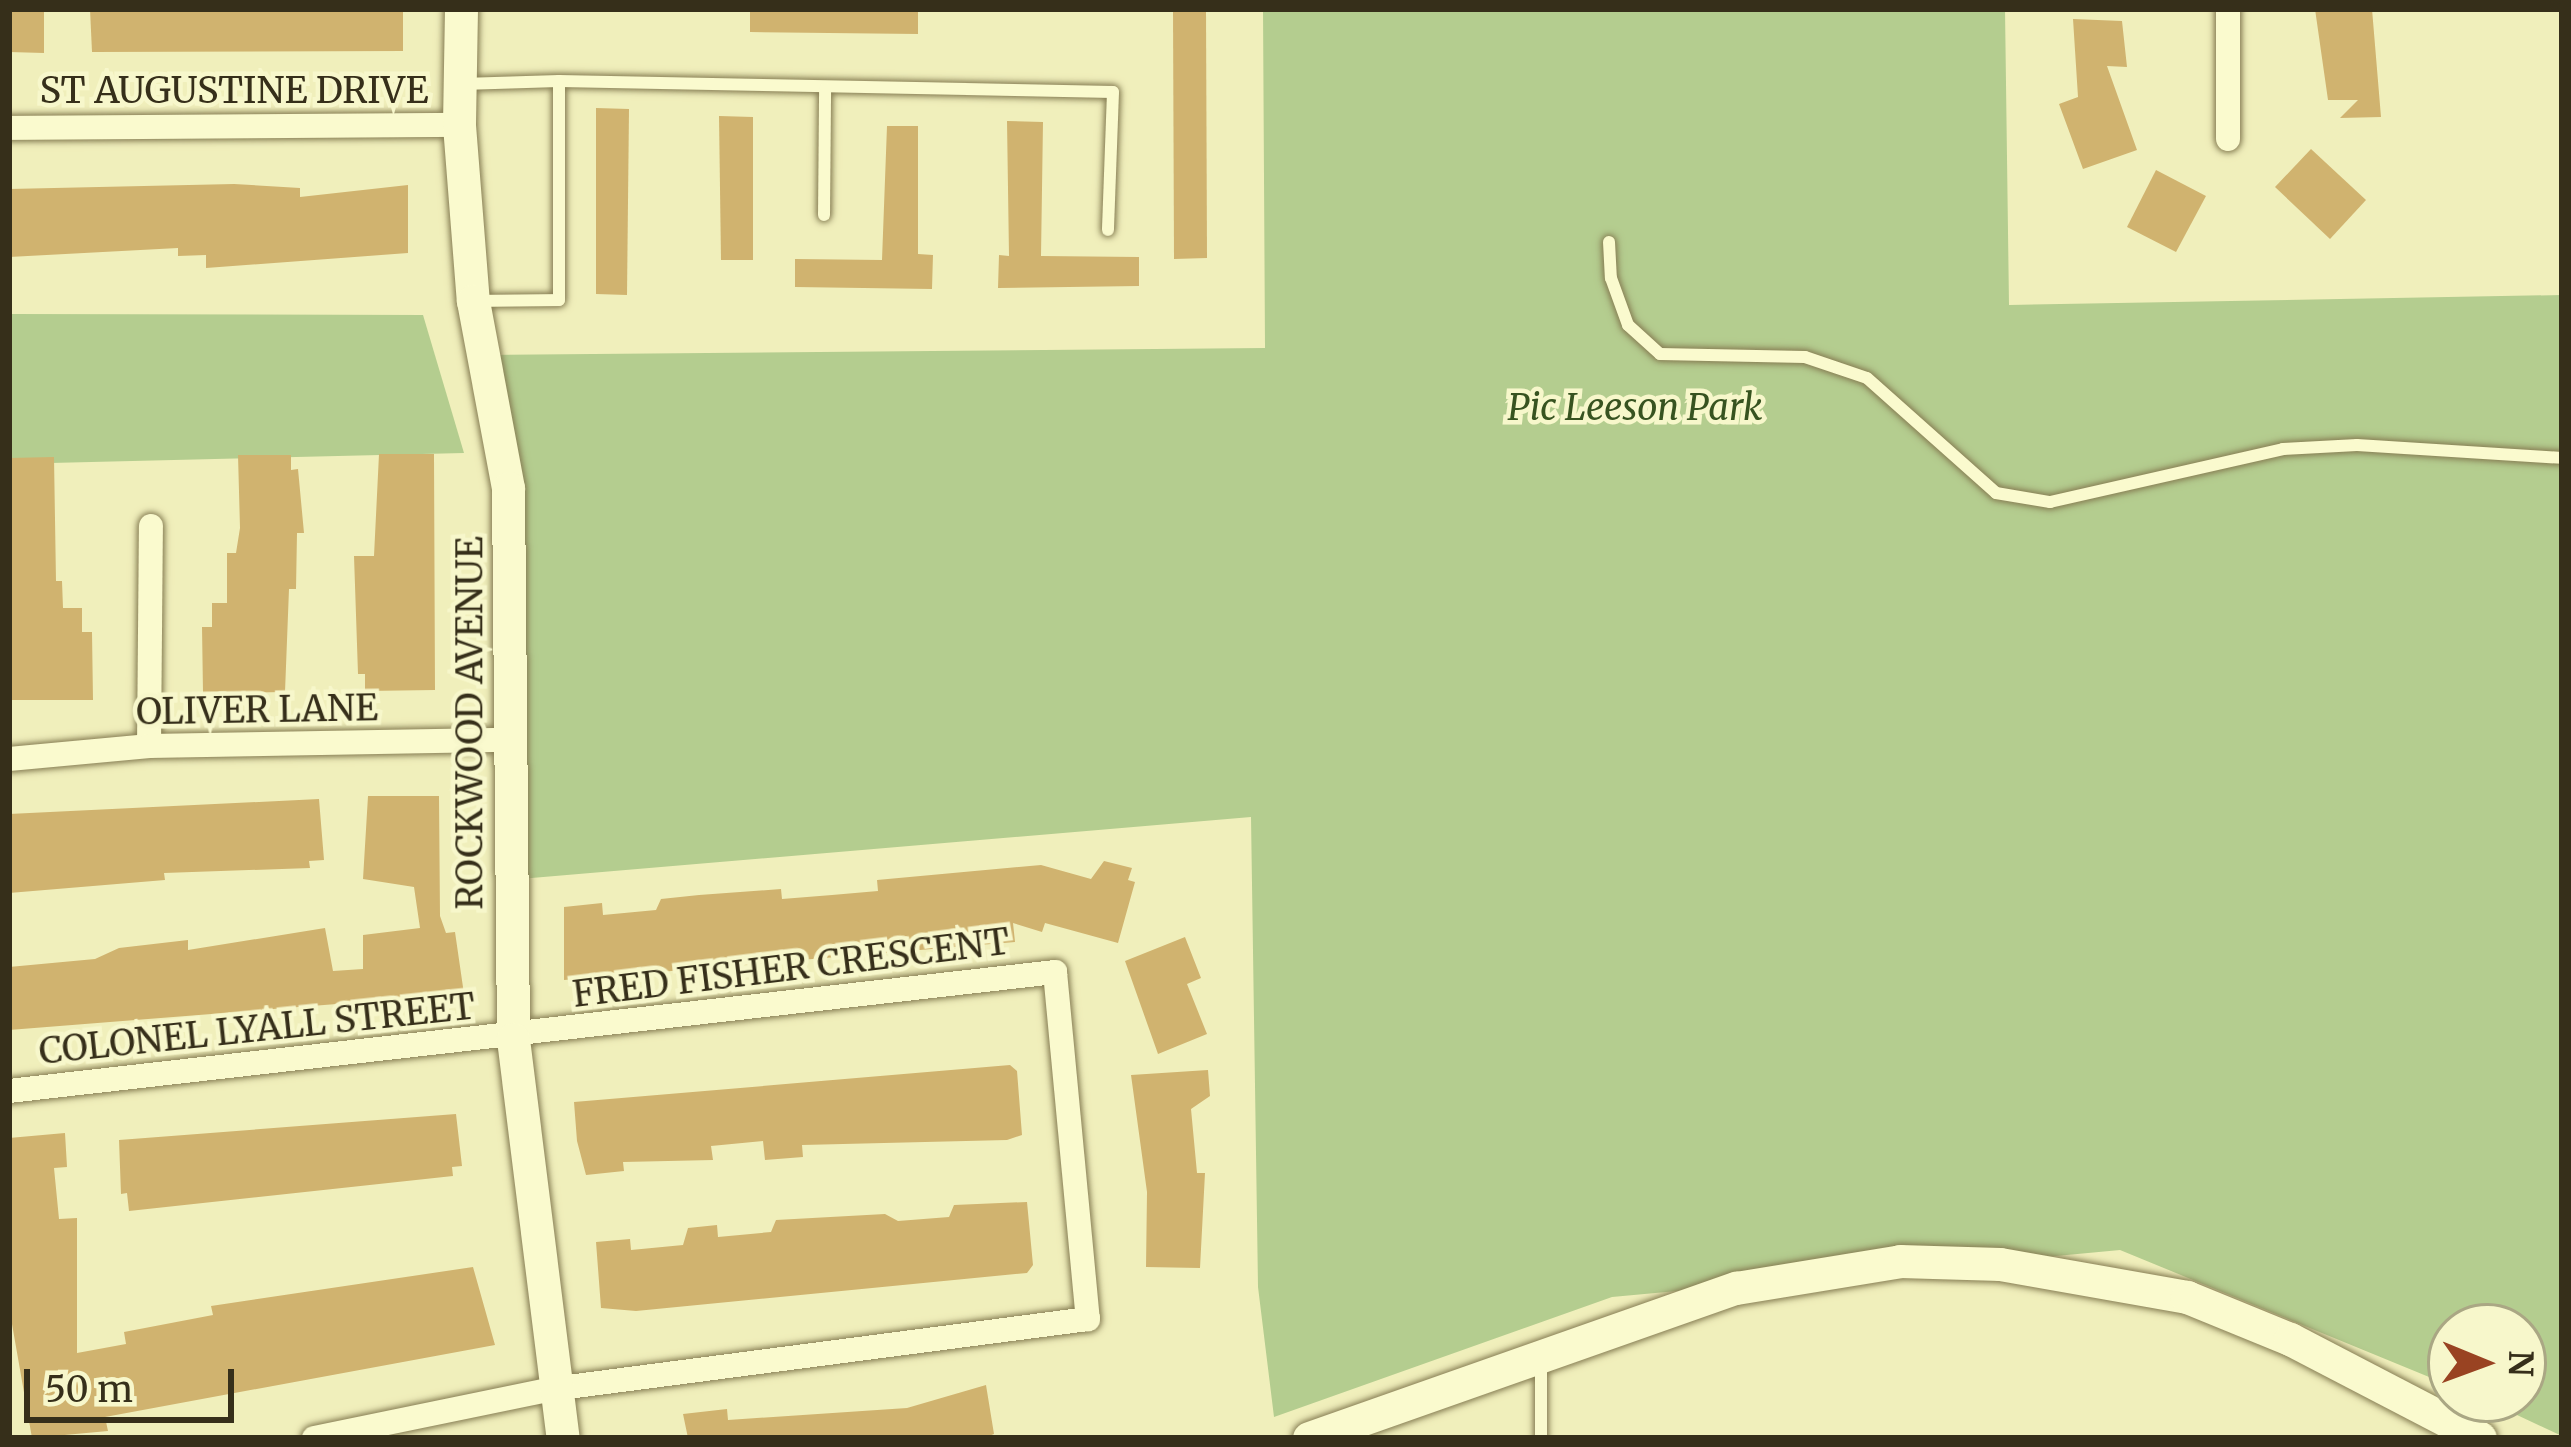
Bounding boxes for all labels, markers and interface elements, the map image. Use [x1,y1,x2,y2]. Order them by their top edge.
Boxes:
street label: ST AUGUSTINE DRIVE [40,69,428,113]
park label: Pic Leeson Park [1508,386,1762,430]
street label: ROCKWOOD AVENUE [448,536,492,910]
street label: OLIVER LANE [136,686,378,734]
street label: FRED FISHER CRESCENT [570,920,1012,1016]
street label: COLONEL LYALL STREET [37,985,477,1073]
north arrow [2427,1303,2547,1423]
scale bar [30,1345,240,1419]
text: N [2500,1350,2541,1377]
text: 50 m [45,1367,133,1412]

